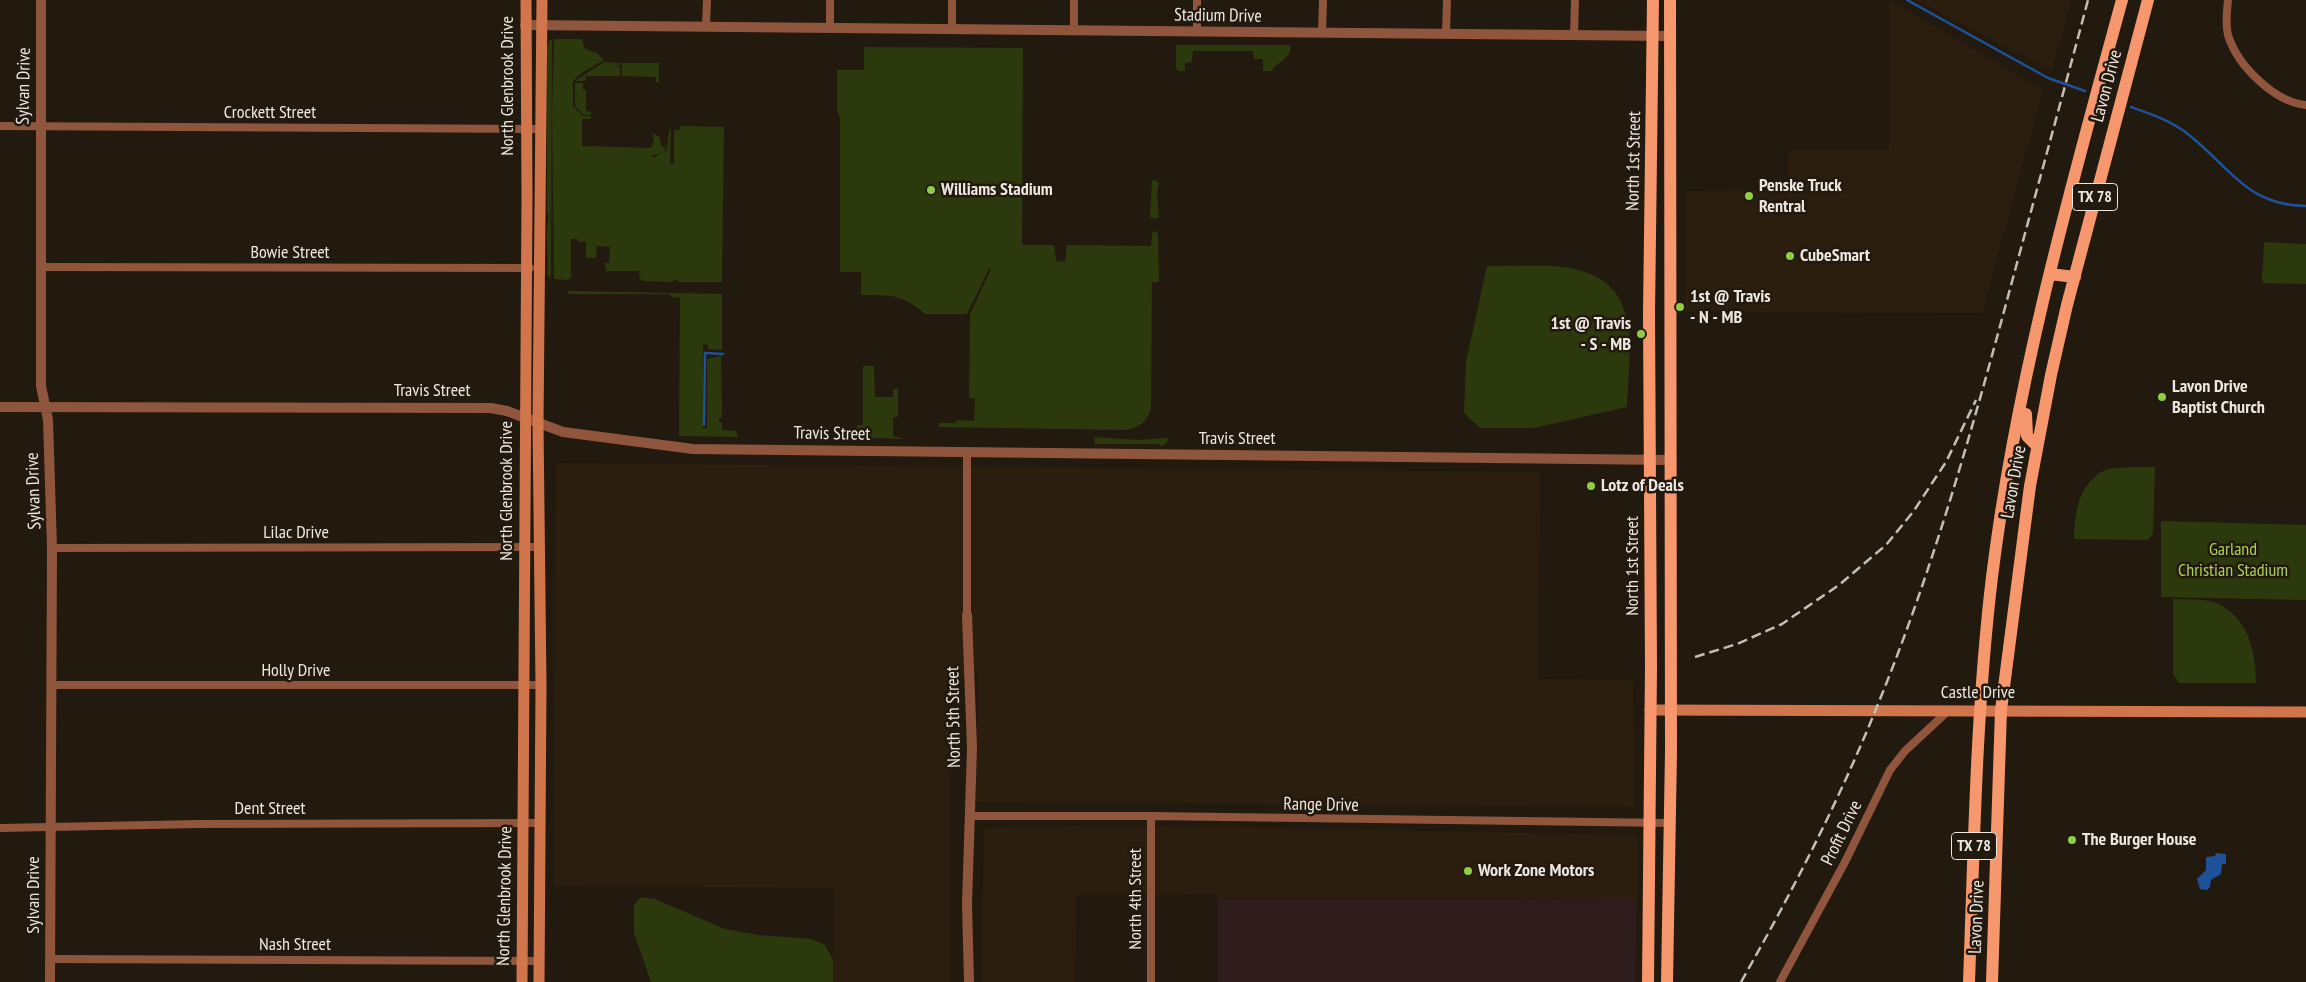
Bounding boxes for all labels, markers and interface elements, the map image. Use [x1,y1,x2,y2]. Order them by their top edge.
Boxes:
street label: Stadium Drive [1174,4,1262,28]
street label: North Glenbrook Drive [497,16,519,156]
street label: Sylvan Drive [13,47,35,125]
street label: Lavon Drive [2087,48,2127,124]
street label: Crockett Street [224,102,316,124]
street label: North 1st Street [1622,111,1646,211]
place label: Penske Truck Rentral [1759,175,1842,218]
place label: Williams Stadium [941,179,1053,201]
road number: TX 78 [2072,183,2118,210]
marker: Williams Stadium [925,184,937,196]
marker: Penske Truck Rentral [1743,190,1755,202]
street label: Bowie Street [250,242,330,264]
place label: CubeSmart [1800,245,1870,267]
marker: CubeSmart [1784,250,1796,262]
place label: 1st @ Travis - N - MB [1690,286,1771,328]
marker: 1st @ Travis - N - MB [1674,301,1686,313]
place label: 1st @ Travis - S - MB [1550,313,1631,356]
marker: 1st @ Travis - S - MB [1635,328,1647,340]
place label: Lavon Drive Baptist Church [2172,376,2265,418]
street label: Travis Street [394,380,470,402]
marker: Lavon Drive Baptist Church [2156,391,2168,403]
street label: North Glenbrook Drive [496,421,518,561]
street label: Travis Street [793,423,871,445]
street label: Travis Street [1199,428,1275,450]
street label: Lavon Drive [1997,444,2031,520]
street label: Sylvan Drive [22,452,46,530]
place label: Lotz of Deals [1601,475,1684,497]
marker: Lotz of Deals [1585,480,1597,492]
street label: North 1st Street [1622,516,1644,616]
street label: Lilac Drive [263,522,329,544]
park label: Garland Christian Stadium [2178,539,2288,582]
street label: Holly Drive [261,660,331,682]
street label: North 5th Street [942,666,966,768]
street label: Castle Drive [1941,682,2015,704]
street label: Range Drive [1283,794,1359,816]
street label: Profit Drive [1817,797,1867,869]
street label: Dent Street [235,798,305,820]
street label: North Glenbrook Drive [493,826,517,966]
place label: The Burger House [2082,829,2196,851]
road number: TX 78 [1952,832,1996,859]
marker: The Burger House [2066,834,2078,846]
street label: North 4th Street [1125,848,1147,950]
street label: Sylvan Drive [23,856,45,934]
place label: Work Zone Motors [1478,860,1594,882]
marker: Work Zone Motors [1462,865,1474,877]
street label: Lavon Drive [1965,880,1989,954]
street label: Nash Street [259,934,331,956]

